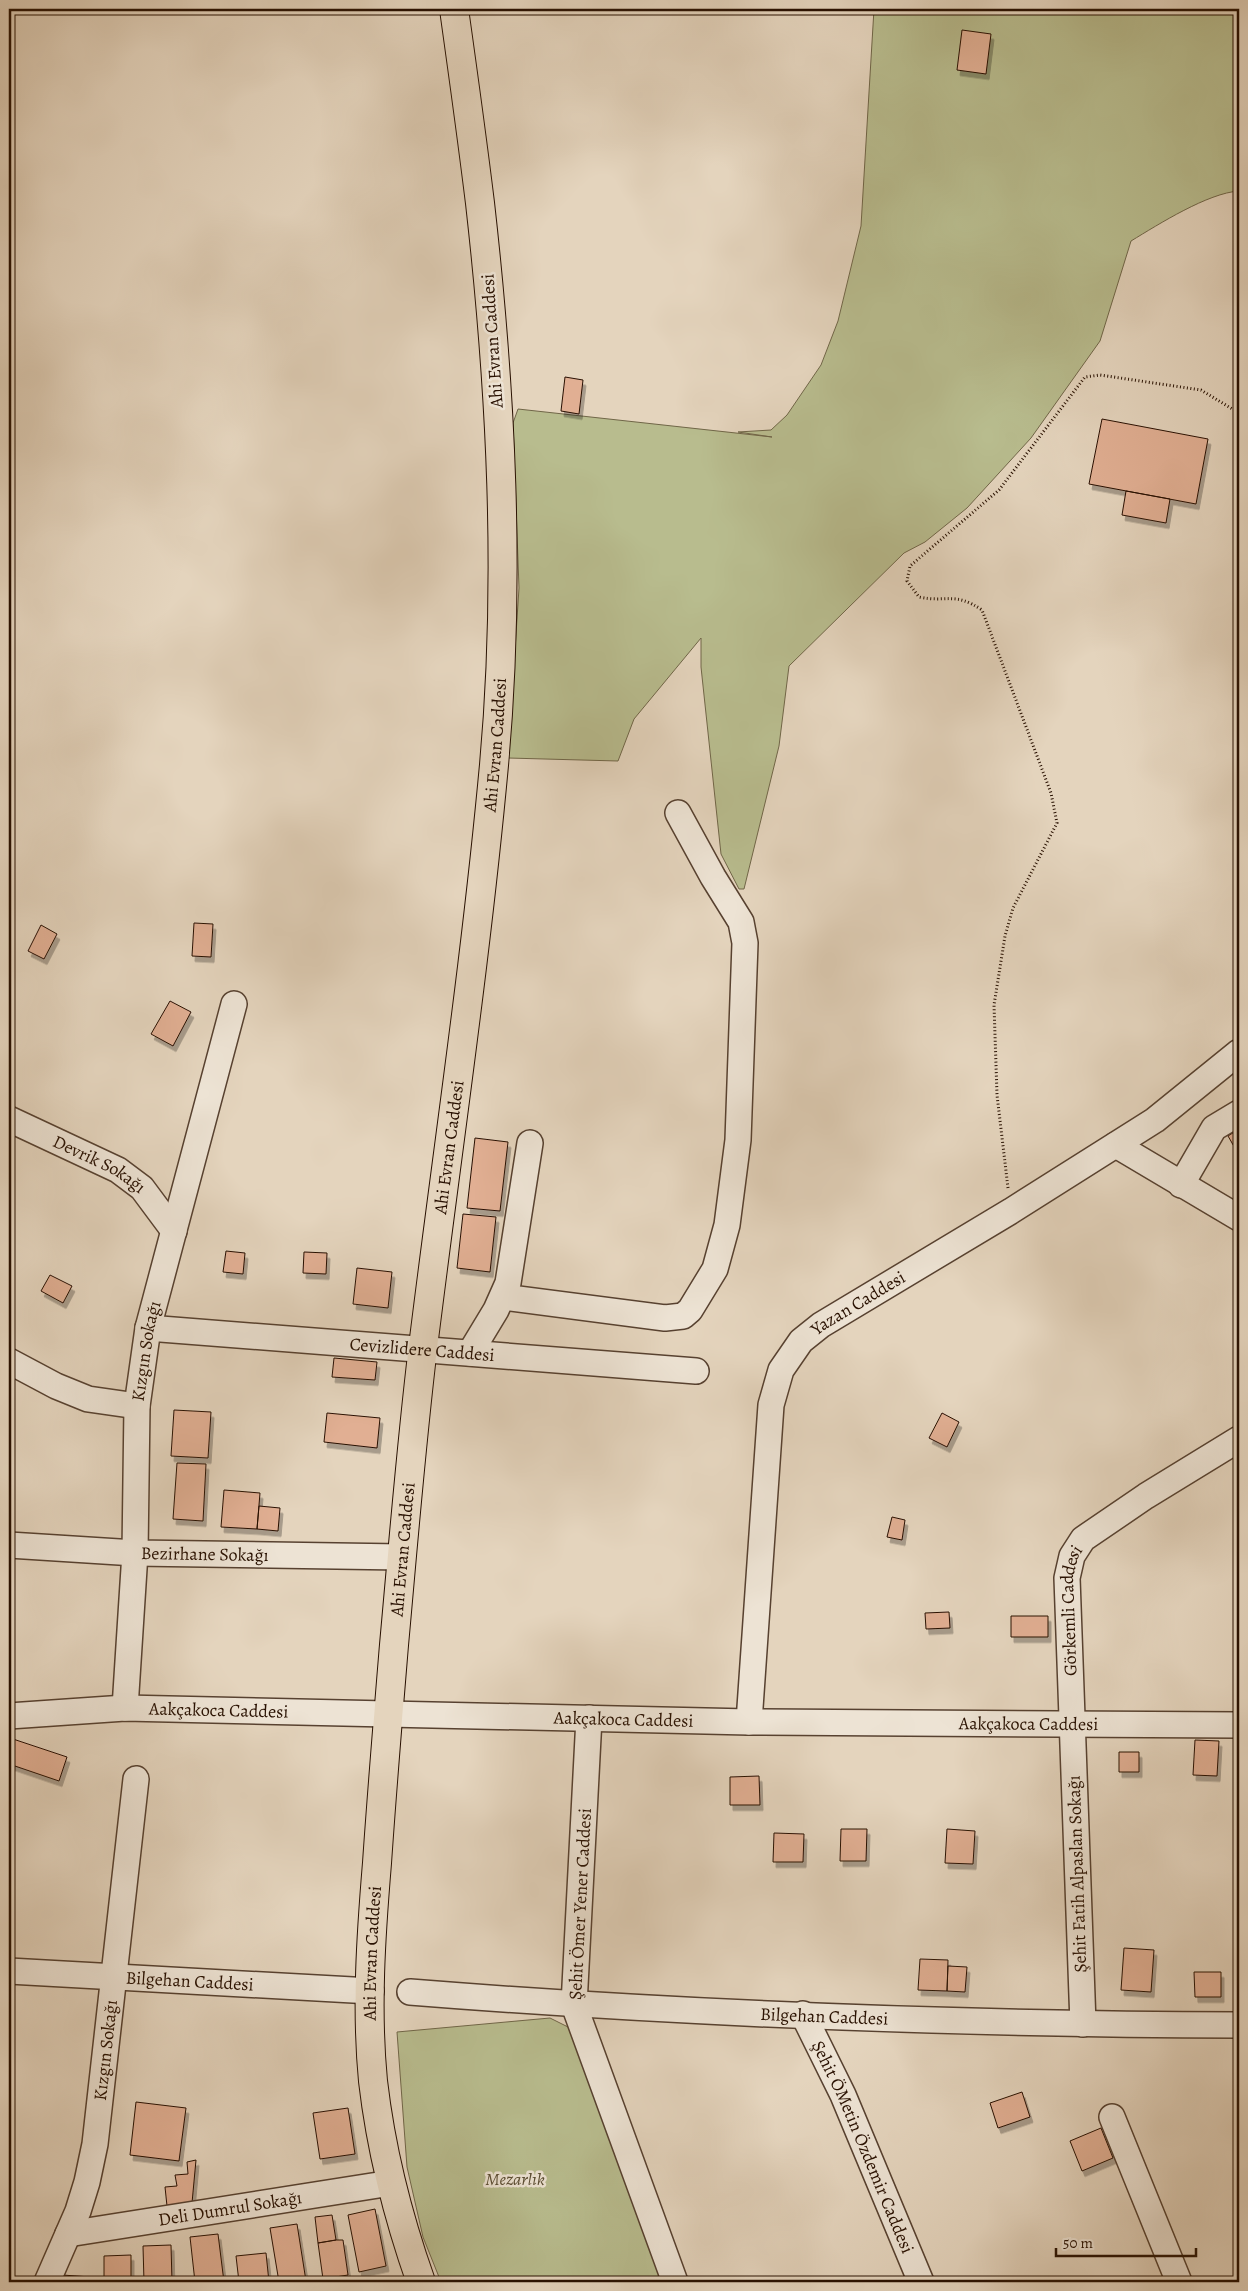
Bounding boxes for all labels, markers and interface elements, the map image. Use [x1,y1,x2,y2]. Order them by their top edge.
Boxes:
street label: Ahi Evran Caddesi [475,273,509,410]
street label: Ahi Evran Caddesi [477,677,512,814]
street label: Ahi Evran Caddesi [428,1079,470,1216]
street label: Devrik Sokağı [49,1129,151,1199]
street label: Yazan Caddesi [805,1265,910,1341]
street label: Kızgın Sokağı [126,1298,167,1403]
street label: Cevizlidere Caddesi [349,1332,496,1367]
street label: Ahi Evran Caddesi [385,1481,421,1619]
street label: Görkemli Caddesi [1055,1540,1088,1676]
street label: Bezirhane Sokağı [141,1541,269,1567]
street label: Aakçakoca Caddesi [148,1697,289,1724]
street label: Aakçakoca Caddesi [552,1706,694,1733]
street label: Aakçakoca Caddesi [958,1711,1099,1736]
street label: Şehit Fatih Alpaslan Sokağı [1062,1775,1092,1973]
street label: Şehit Ömer Yener Caddesi [563,1807,597,2001]
street label: Ahi Evran Caddesi [358,1885,387,2022]
street label: Bilgehan Caddesi [125,1965,254,1996]
street label: Kızgın Sokağı [88,1998,123,2102]
street label: Bilgehan Caddesi [760,2002,889,2031]
street label: Şehit ÖMetin Özdemir Caddesi [806,2037,920,2257]
park label: Mezarlık [485,2167,545,2191]
street label: Deli Dumrul Sokağı [156,2185,304,2232]
scale bar [1056,2226,1196,2258]
text: 50 m [1063,2233,1093,2253]

